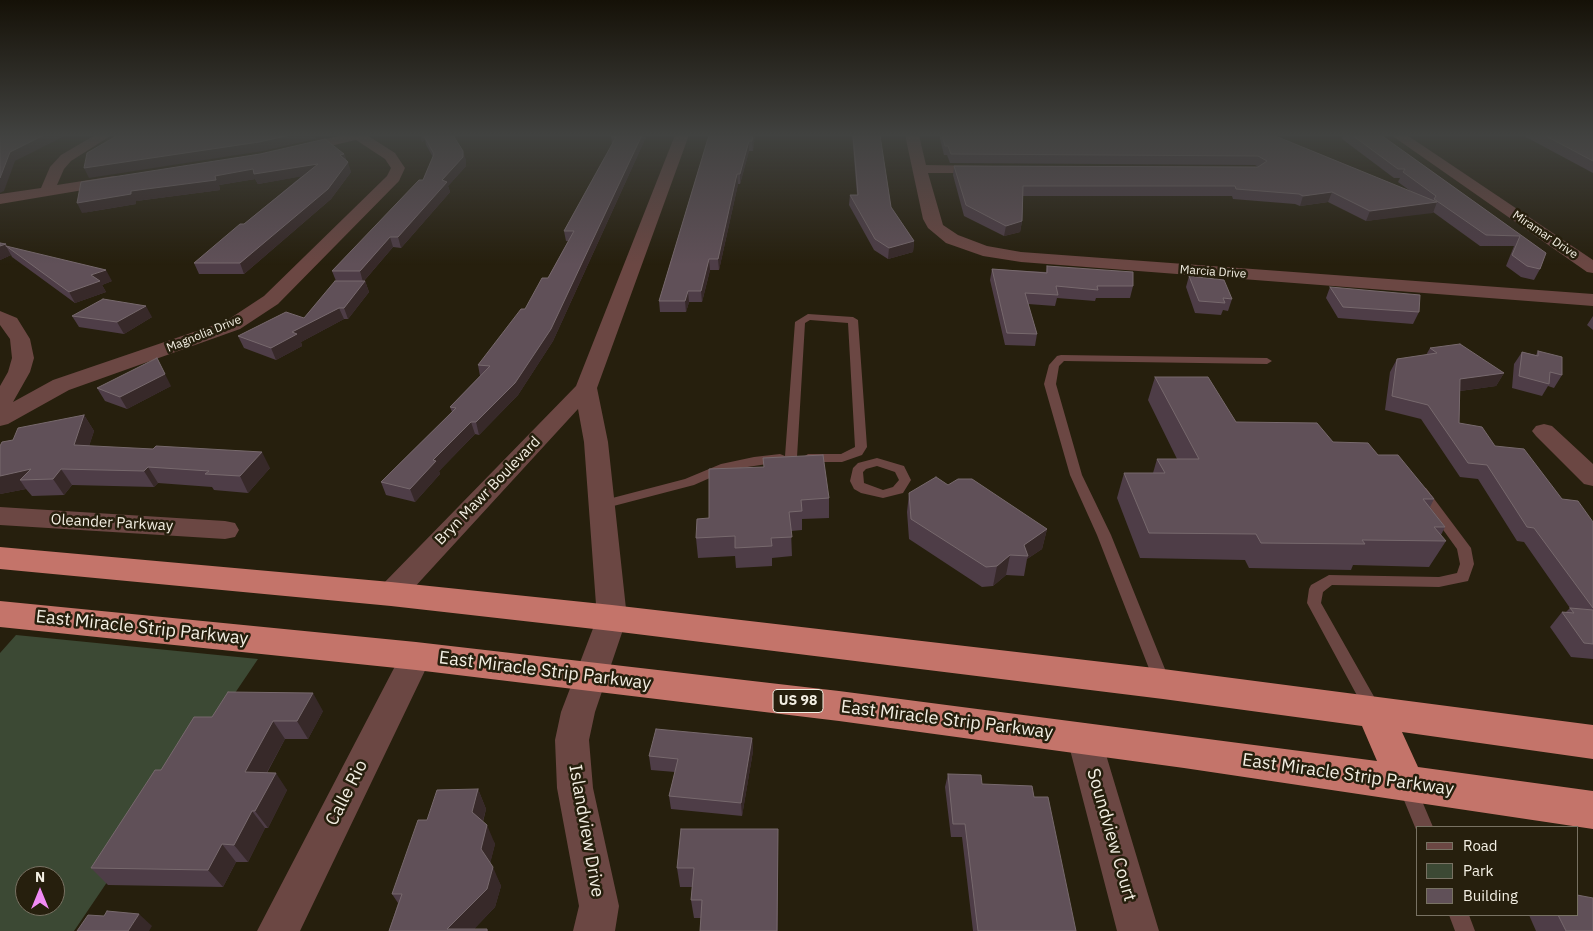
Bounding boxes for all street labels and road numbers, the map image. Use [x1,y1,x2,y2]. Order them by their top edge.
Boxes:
street label: Miramar Drive [1510,208,1580,262]
street label: Marcia Drive [1179,262,1247,282]
street label: Magnolia Drive [165,312,243,356]
street label: Bryn Mawr Boulevard [432,433,544,549]
street label: Oleander Parkway [50,511,174,535]
street label: East Miracle Strip Parkway [35,606,249,650]
street label: East Miracle Strip Parkway [438,647,652,695]
road number: US 98 [773,689,823,712]
street label: East Miracle Strip Parkway [840,696,1054,744]
street label: East Miracle Strip Parkway [1241,749,1455,801]
street label: Calle Rio [321,757,373,829]
street label: Islandview Drive [564,763,608,899]
street label: Soundview Court [1082,766,1140,904]

